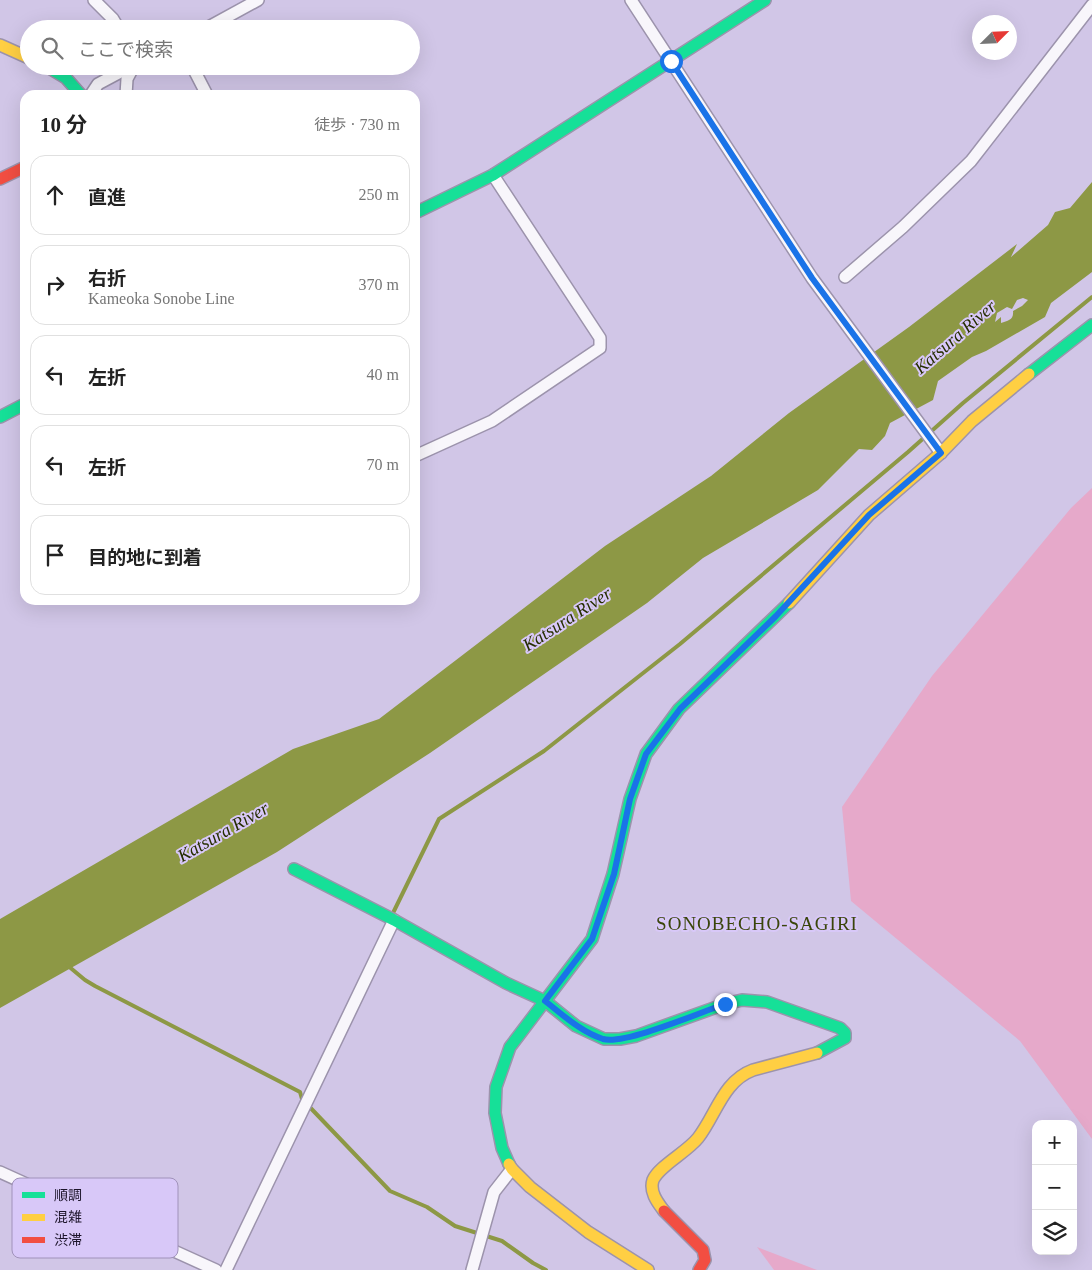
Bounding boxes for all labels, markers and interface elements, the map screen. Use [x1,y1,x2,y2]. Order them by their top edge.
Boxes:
north arrow [972,15,1017,60]
search box [20,20,420,75]
icon: search [38,34,66,62]
text: ここで検索 [78,39,173,60]
route start [660,50,683,73]
text: 10 分 [40,113,87,137]
text: 徒歩 · 730 m [314,116,400,133]
icon: ahead [41,181,69,209]
text: 250 m [359,186,399,203]
text: 直進 [88,187,126,208]
text: 右折 [88,268,126,289]
icon: right [41,271,69,299]
text: 370 m [359,276,399,293]
text: Kameoka Sonobe Line [88,290,235,307]
water label: Katsura River [909,296,1001,378]
icon: left [41,361,69,389]
text: 40 m [367,366,399,383]
text: 左折 [88,367,126,388]
icon: left [41,451,69,479]
text: 70 m [367,456,399,473]
text: 左折 [88,457,126,478]
icon: arrive [41,541,69,569]
text: 目的地に到着 [88,547,202,568]
water label: Katsura River [518,582,616,656]
water label: Katsura River [173,797,273,867]
district label: SONOBECHO-SAGIRI [656,913,858,934]
route end [714,993,737,1016]
map controls [1032,1120,1077,1255]
button: + [1032,1120,1077,1165]
button: − [1032,1165,1077,1210]
legend [12,1178,178,1258]
text: 順調 [54,1188,82,1203]
text: 混雑 [54,1209,82,1225]
button: layers [1032,1210,1077,1255]
text: 渋滞 [54,1233,82,1248]

